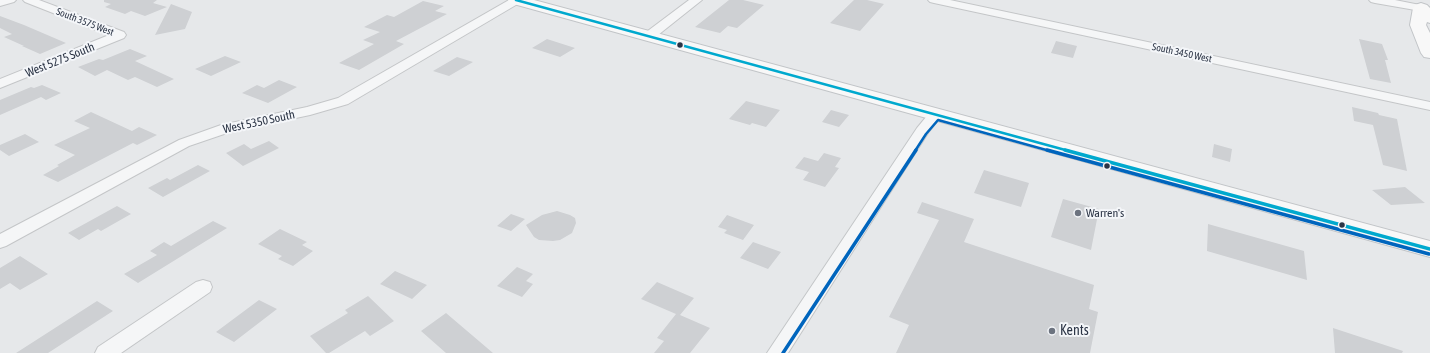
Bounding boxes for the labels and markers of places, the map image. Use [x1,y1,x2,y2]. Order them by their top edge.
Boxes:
unlabelled marker [675,40,685,50]
unlabelled marker [1102,161,1112,171]
place label: Warren's [1086,206,1124,220]
marker: Warren's [1073,208,1083,218]
unlabelled marker [1337,220,1347,230]
place label: Kents [1060,323,1089,339]
marker: Kents [1047,326,1057,336]

